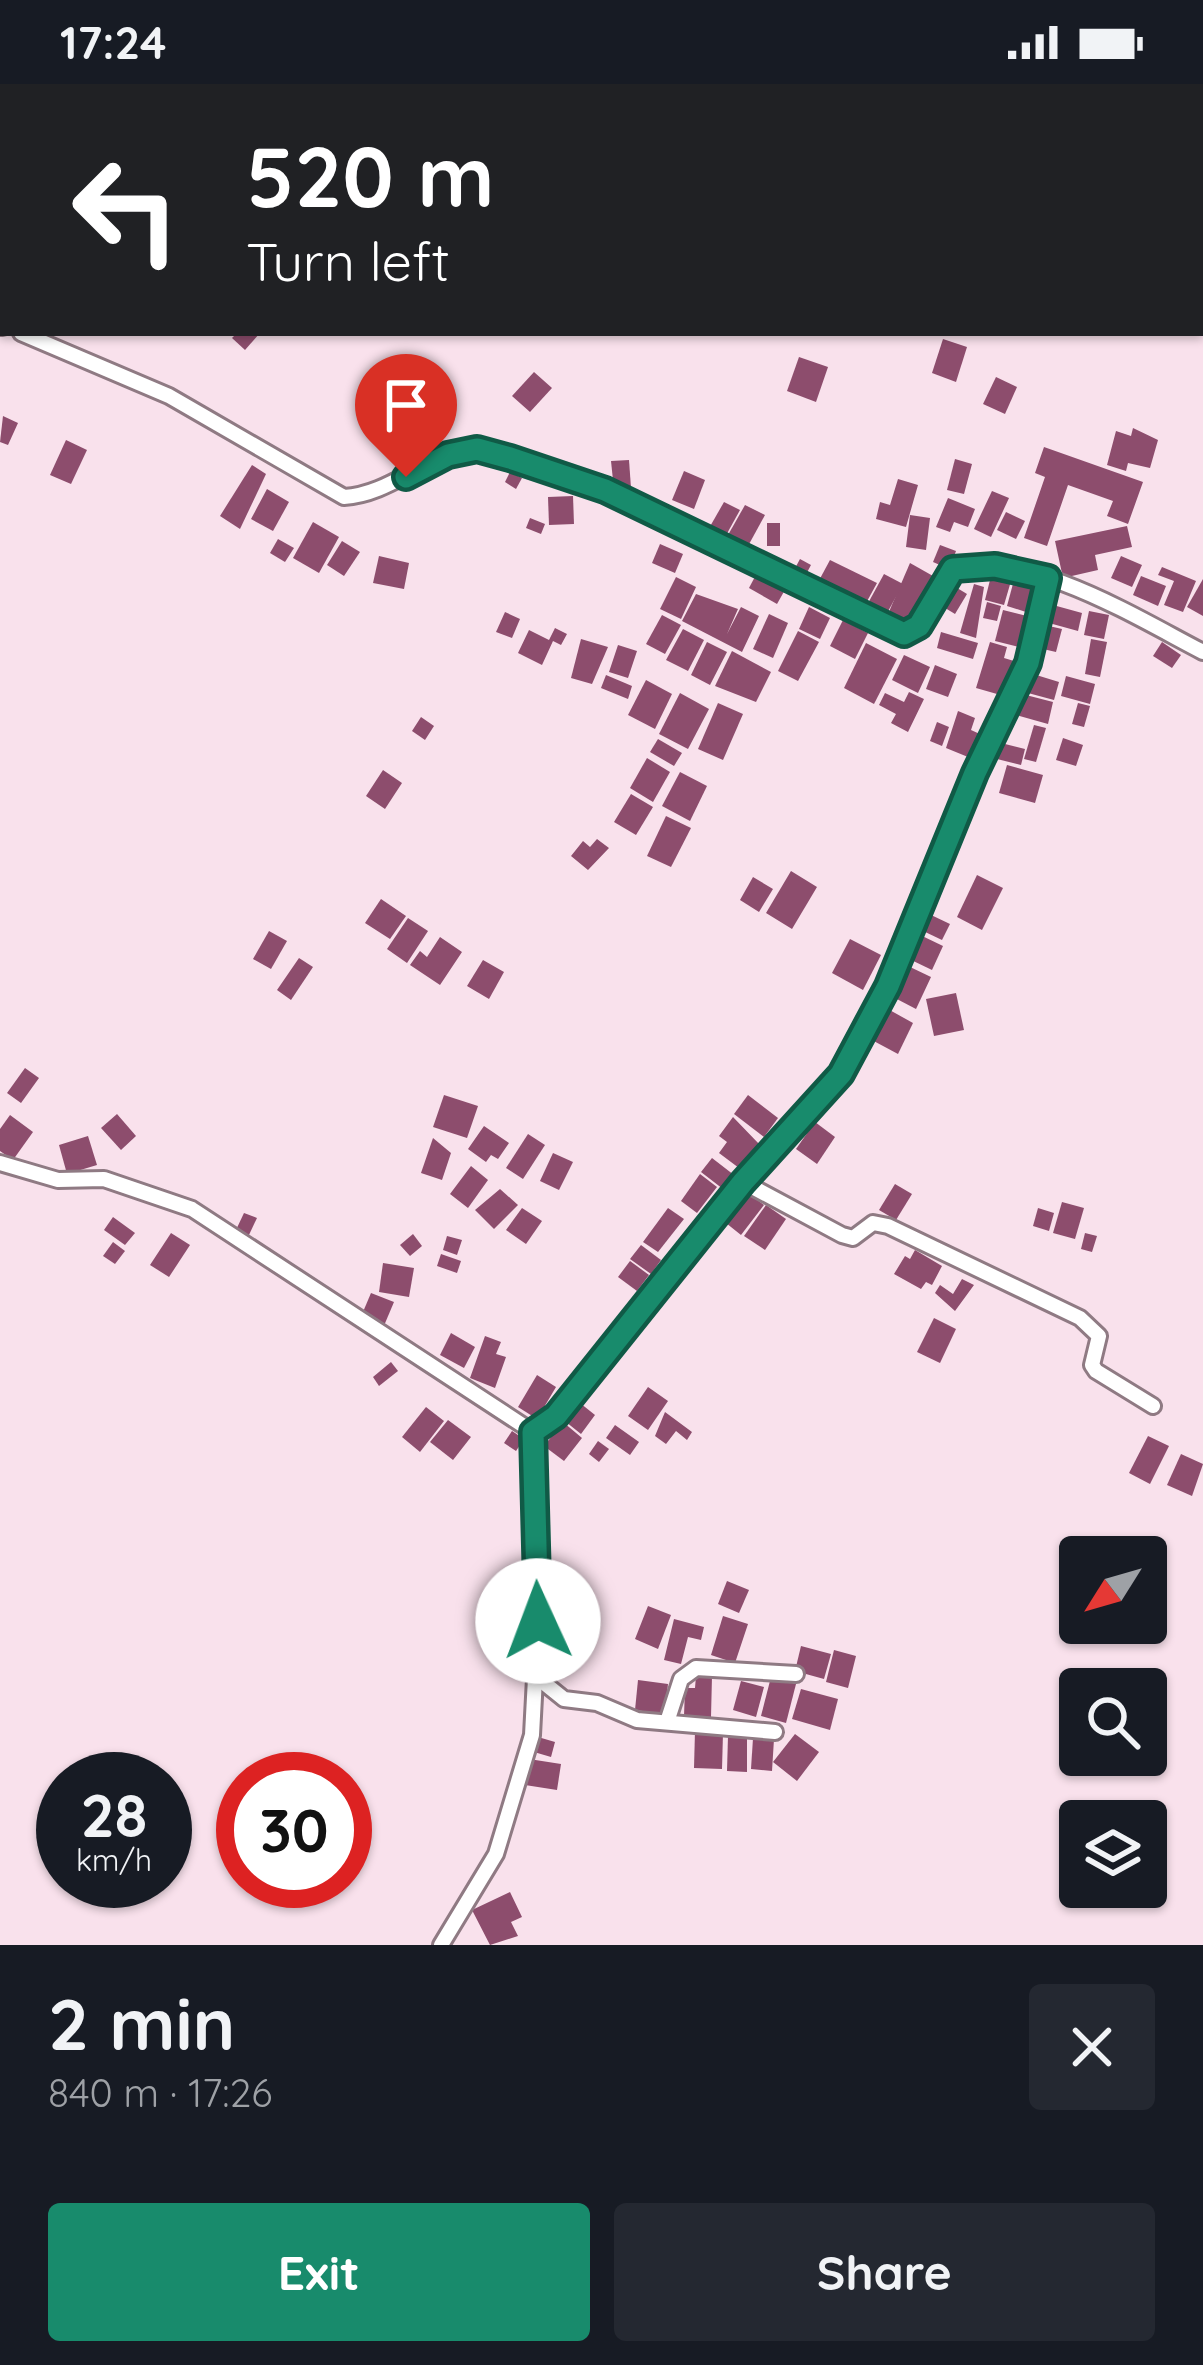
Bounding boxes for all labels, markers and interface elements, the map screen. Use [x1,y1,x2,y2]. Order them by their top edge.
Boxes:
text: 17:24 [60,14,167,70]
text: 520 m [246,123,495,228]
icon: left [48,132,204,288]
text: Turn left [246,227,450,295]
pin [355,354,457,477]
icon: arrive [373,372,439,438]
north arrow [1059,1536,1167,1644]
map controls [1059,1536,1167,1908]
position arrow [475,1558,601,1684]
button: search [1059,1668,1167,1776]
speed limit sign: 30 [216,1752,372,1908]
text: 28 [80,1777,148,1852]
button: layers [1059,1800,1167,1908]
text: km/h [76,1841,152,1879]
text: 2 min [48,1978,235,2068]
button: close [1029,1984,1155,2110]
text: 840 m · 17:26 [48,2068,272,2117]
button: Exit [48,2203,590,2341]
button: Share [614,2203,1155,2341]

